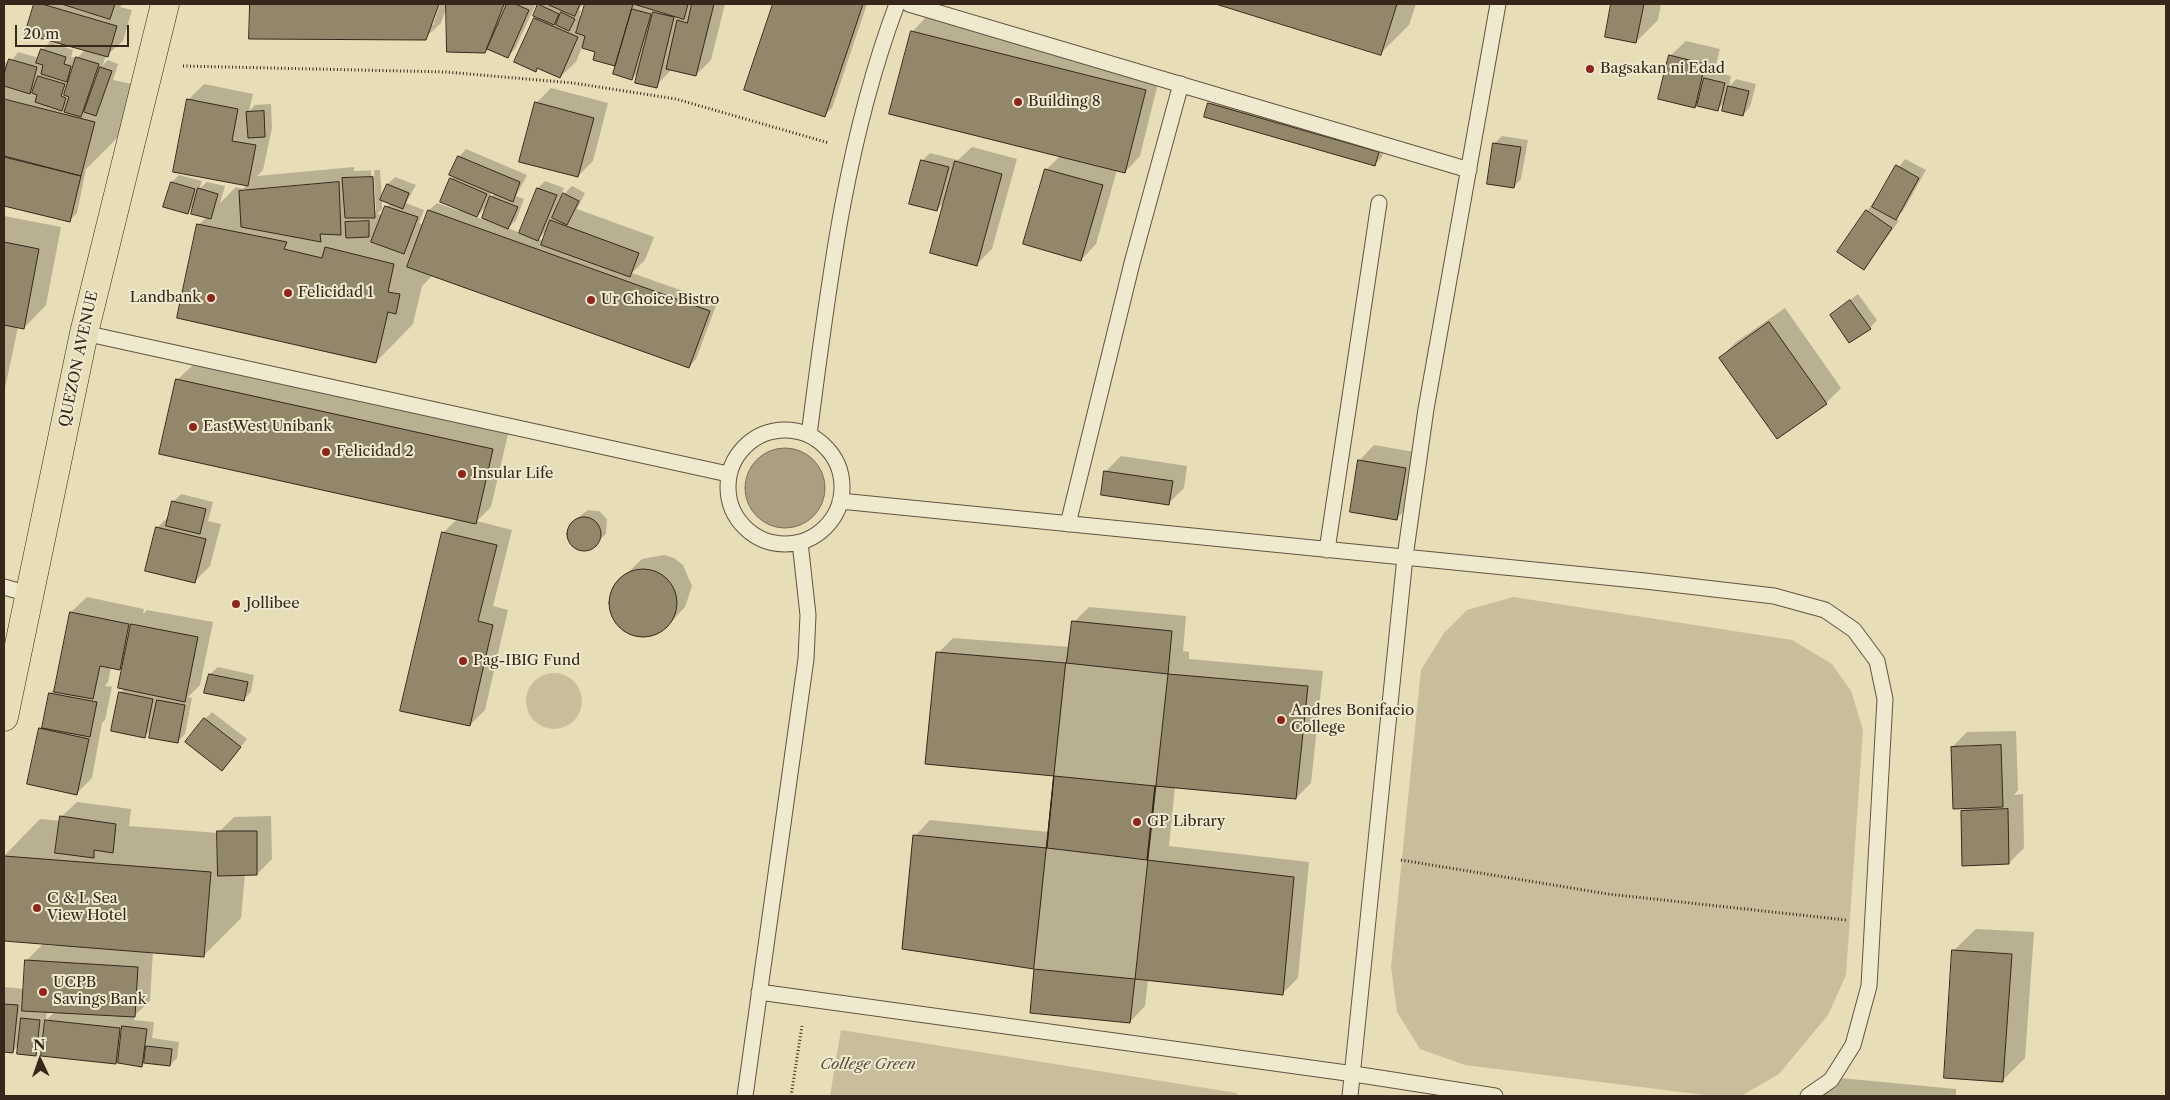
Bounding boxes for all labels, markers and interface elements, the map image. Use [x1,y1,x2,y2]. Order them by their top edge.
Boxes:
scale bar [18,15,131,47]
text: 20 m [23,24,59,43]
place label: Bagsakan ni Edad [1600,60,1725,78]
marker: Bagsakan ni Edad [1584,63,1596,75]
place label: Building 8 [1028,93,1101,111]
marker: Building 8 [1012,96,1024,108]
place label: Felicidad 1 [298,284,373,302]
marker: Felicidad 1 [282,287,294,299]
street label: QUEZON AVENUE [56,289,102,429]
place label: Landbank [130,289,201,307]
place label: Ur Choice Bistro [601,291,720,309]
marker: Landbank [205,292,217,304]
marker: Ur Choice Bistro [585,294,597,306]
place label: EastWest Unibank [203,418,332,436]
marker: EastWest Unibank [187,421,199,433]
place label: Felicidad 2 [336,443,414,461]
marker: Felicidad 2 [320,446,332,458]
place label: Insular Life [472,465,553,483]
marker: Insular Life [456,468,468,480]
place label: Jollibee [246,595,300,613]
marker: Jollibee [230,598,242,610]
place label: Pag-IBIG Fund [473,652,580,670]
marker: Pag-IBIG Fund [457,655,469,667]
place label: Andres Bonifacio College [1291,702,1414,737]
marker: Andres Bonifacio College [1275,714,1287,726]
place label: GP Library [1147,813,1225,831]
marker: GP Library [1131,816,1143,828]
place label: C & L Sea View Hotel [47,890,127,925]
marker: C & L Sea View Hotel [31,902,43,914]
place label: UCPB Savings Bank [53,974,146,1009]
marker: UCPB Savings Bank [37,986,49,998]
north arrow [15,1035,65,1085]
text: N [33,1036,46,1054]
park label: College Green [820,1056,916,1074]

